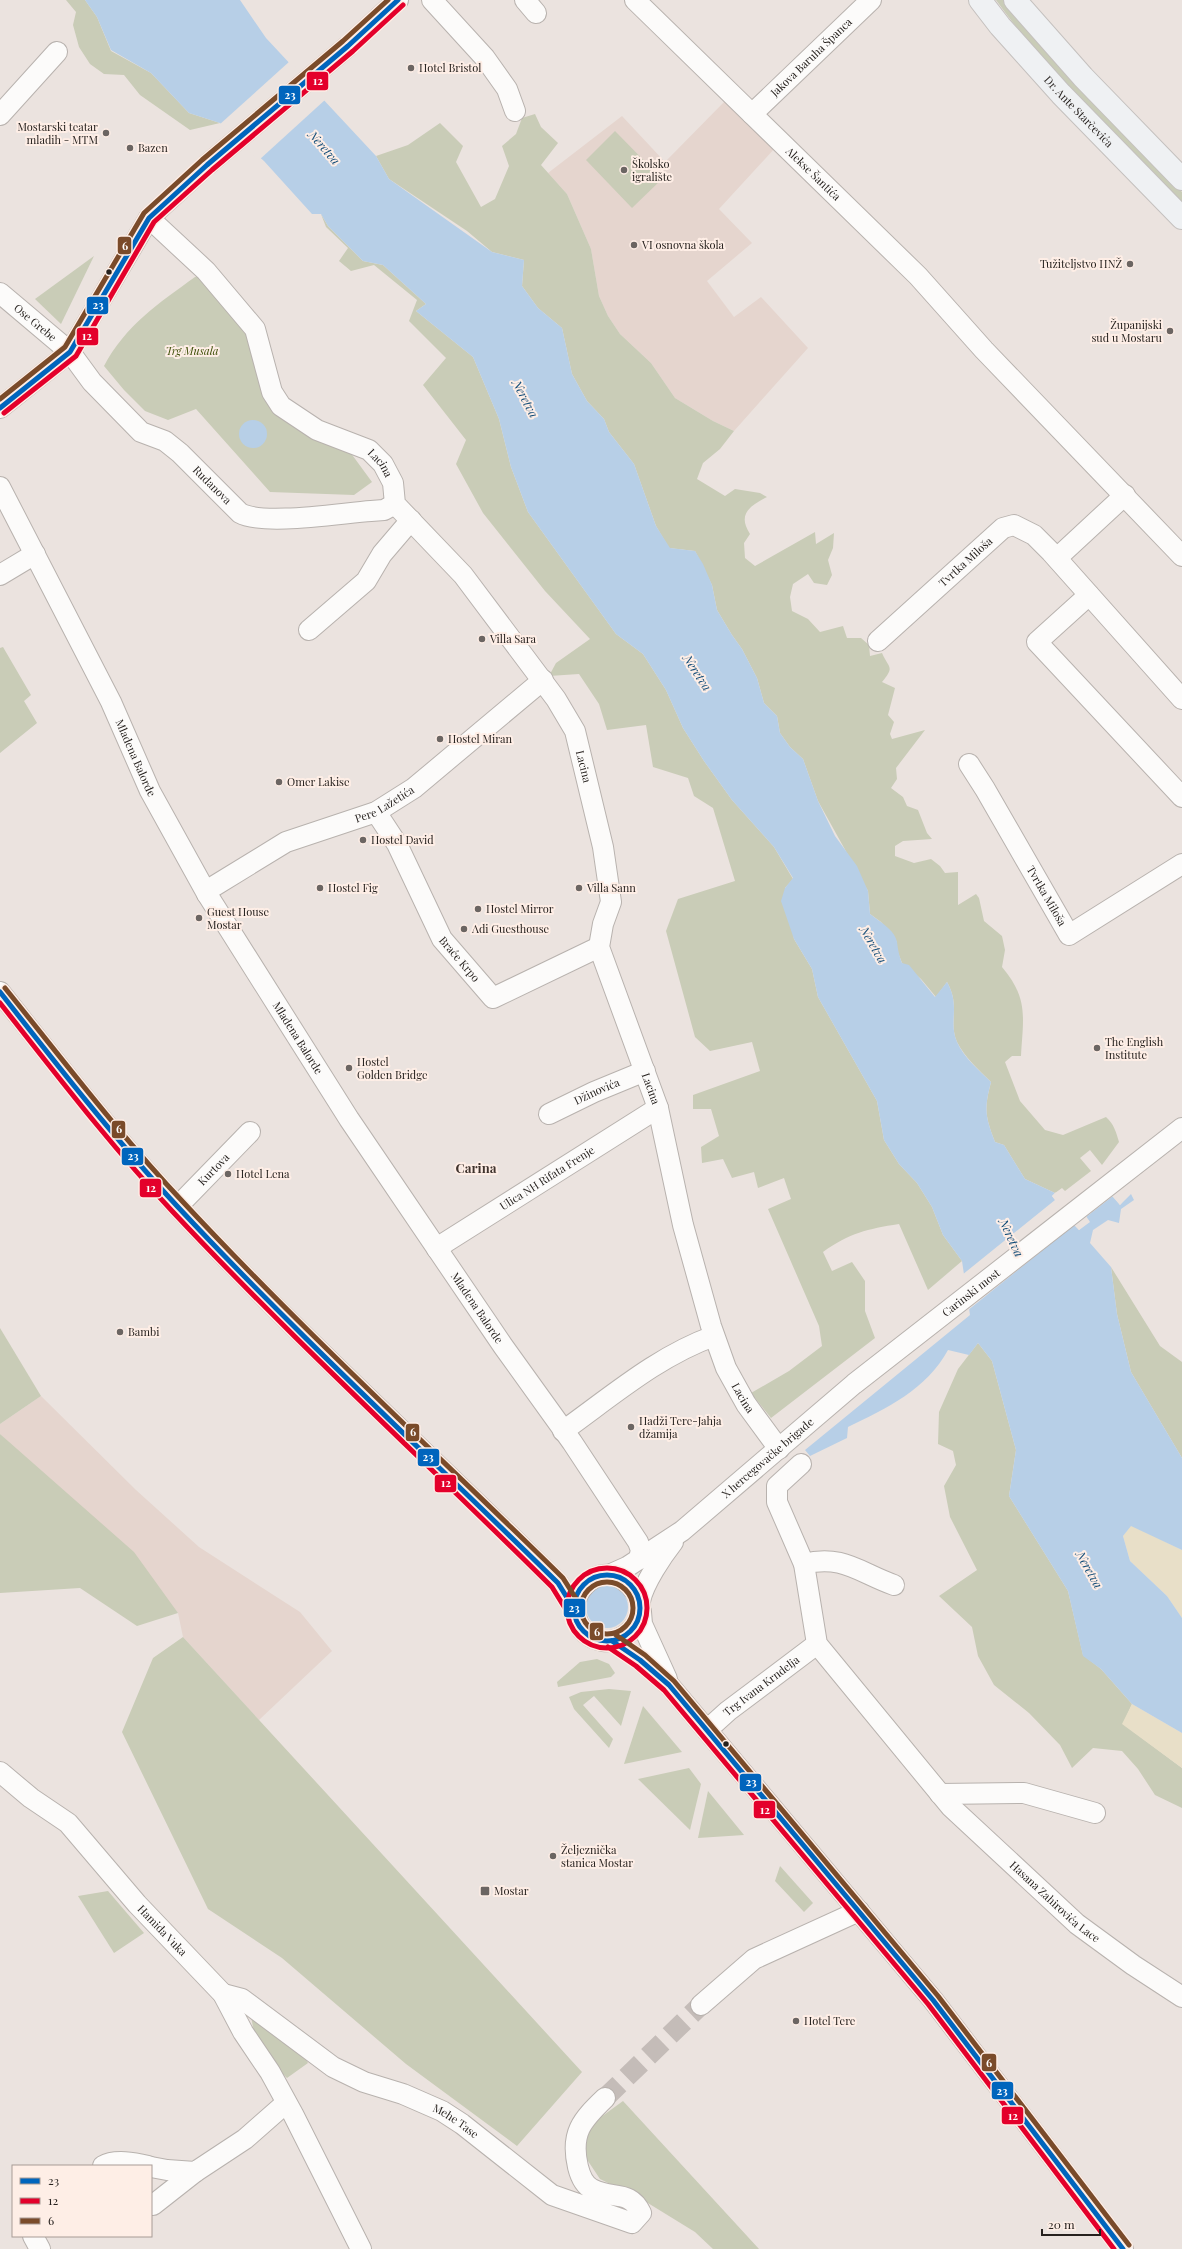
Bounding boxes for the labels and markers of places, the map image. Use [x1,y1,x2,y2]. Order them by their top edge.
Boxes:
place label: Hotel Bristol [419,60,481,75]
marker: Hotel Bristol [406,63,416,73]
place label: Mostarski teatar mladih - MTM [17,119,98,147]
marker: Mostarski teatar mladih - MTM [101,128,111,138]
place label: Bazen [138,140,168,155]
marker: Bazen [125,143,135,153]
place label: Školsko igralište [632,156,673,184]
marker: Školsko igralište [619,165,629,175]
place label: VI osnovna škola [641,237,725,252]
marker: VI osnovna škola [629,240,639,250]
place label: Tužiteljstvo HNŽ [1040,256,1122,271]
marker: Tužiteljstvo HNŽ [1125,259,1135,269]
unlabelled marker [104,267,114,277]
place label: Županijski sud u Mostaru [1091,317,1163,345]
marker: Županijski sud u Mostaru [1165,326,1175,336]
place label: Villa Sara [489,631,537,646]
marker: Villa Sara [477,634,487,644]
place label: Hostel Miran [448,731,513,746]
marker: Hostel Miran [435,734,445,744]
place label: Omer Lakise [287,774,350,789]
marker: Omer Lakise [274,777,284,787]
place label: Hostel David [371,832,434,847]
marker: Hostel David [358,835,368,845]
place label: Hostel Fig [328,880,378,895]
place label: Villa Sann [586,880,636,895]
marker: Hostel Fig [315,883,325,893]
marker: Villa Sann [574,883,584,893]
place label: Hostel Mirror [486,901,554,916]
place label: Guest House Mostar [207,904,270,932]
marker: Hostel Mirror [473,904,483,914]
marker: Guest House Mostar [194,913,204,923]
place label: Adi Guesthouse [471,921,550,936]
marker: Adi Guesthouse [459,924,469,934]
place label: The English Institute [1105,1034,1164,1062]
marker: The English Institute [1092,1043,1102,1053]
place label: Hostel Golden Bridge [357,1054,428,1082]
marker: Hostel Golden Bridge [344,1063,354,1073]
place label: Hotel Lena [236,1166,290,1181]
marker: Hotel Lena [223,1169,233,1179]
place label: Bambi [128,1324,160,1339]
marker: Bambi [115,1327,125,1337]
place label: Hadži Tere-Jahja džamija [639,1413,722,1441]
marker: Hadži Tere-Jahja džamija [626,1422,636,1432]
unlabelled marker [721,1739,731,1749]
place label: Željeznička stanica Mostar [561,1842,633,1870]
marker: Željeznička stanica Mostar [548,1851,558,1861]
place label: Mostar [494,1883,529,1898]
marker: Mostar [479,1885,491,1897]
place label: Hotel Tere [804,2013,856,2028]
marker: Hotel Tere [791,2016,801,2026]

